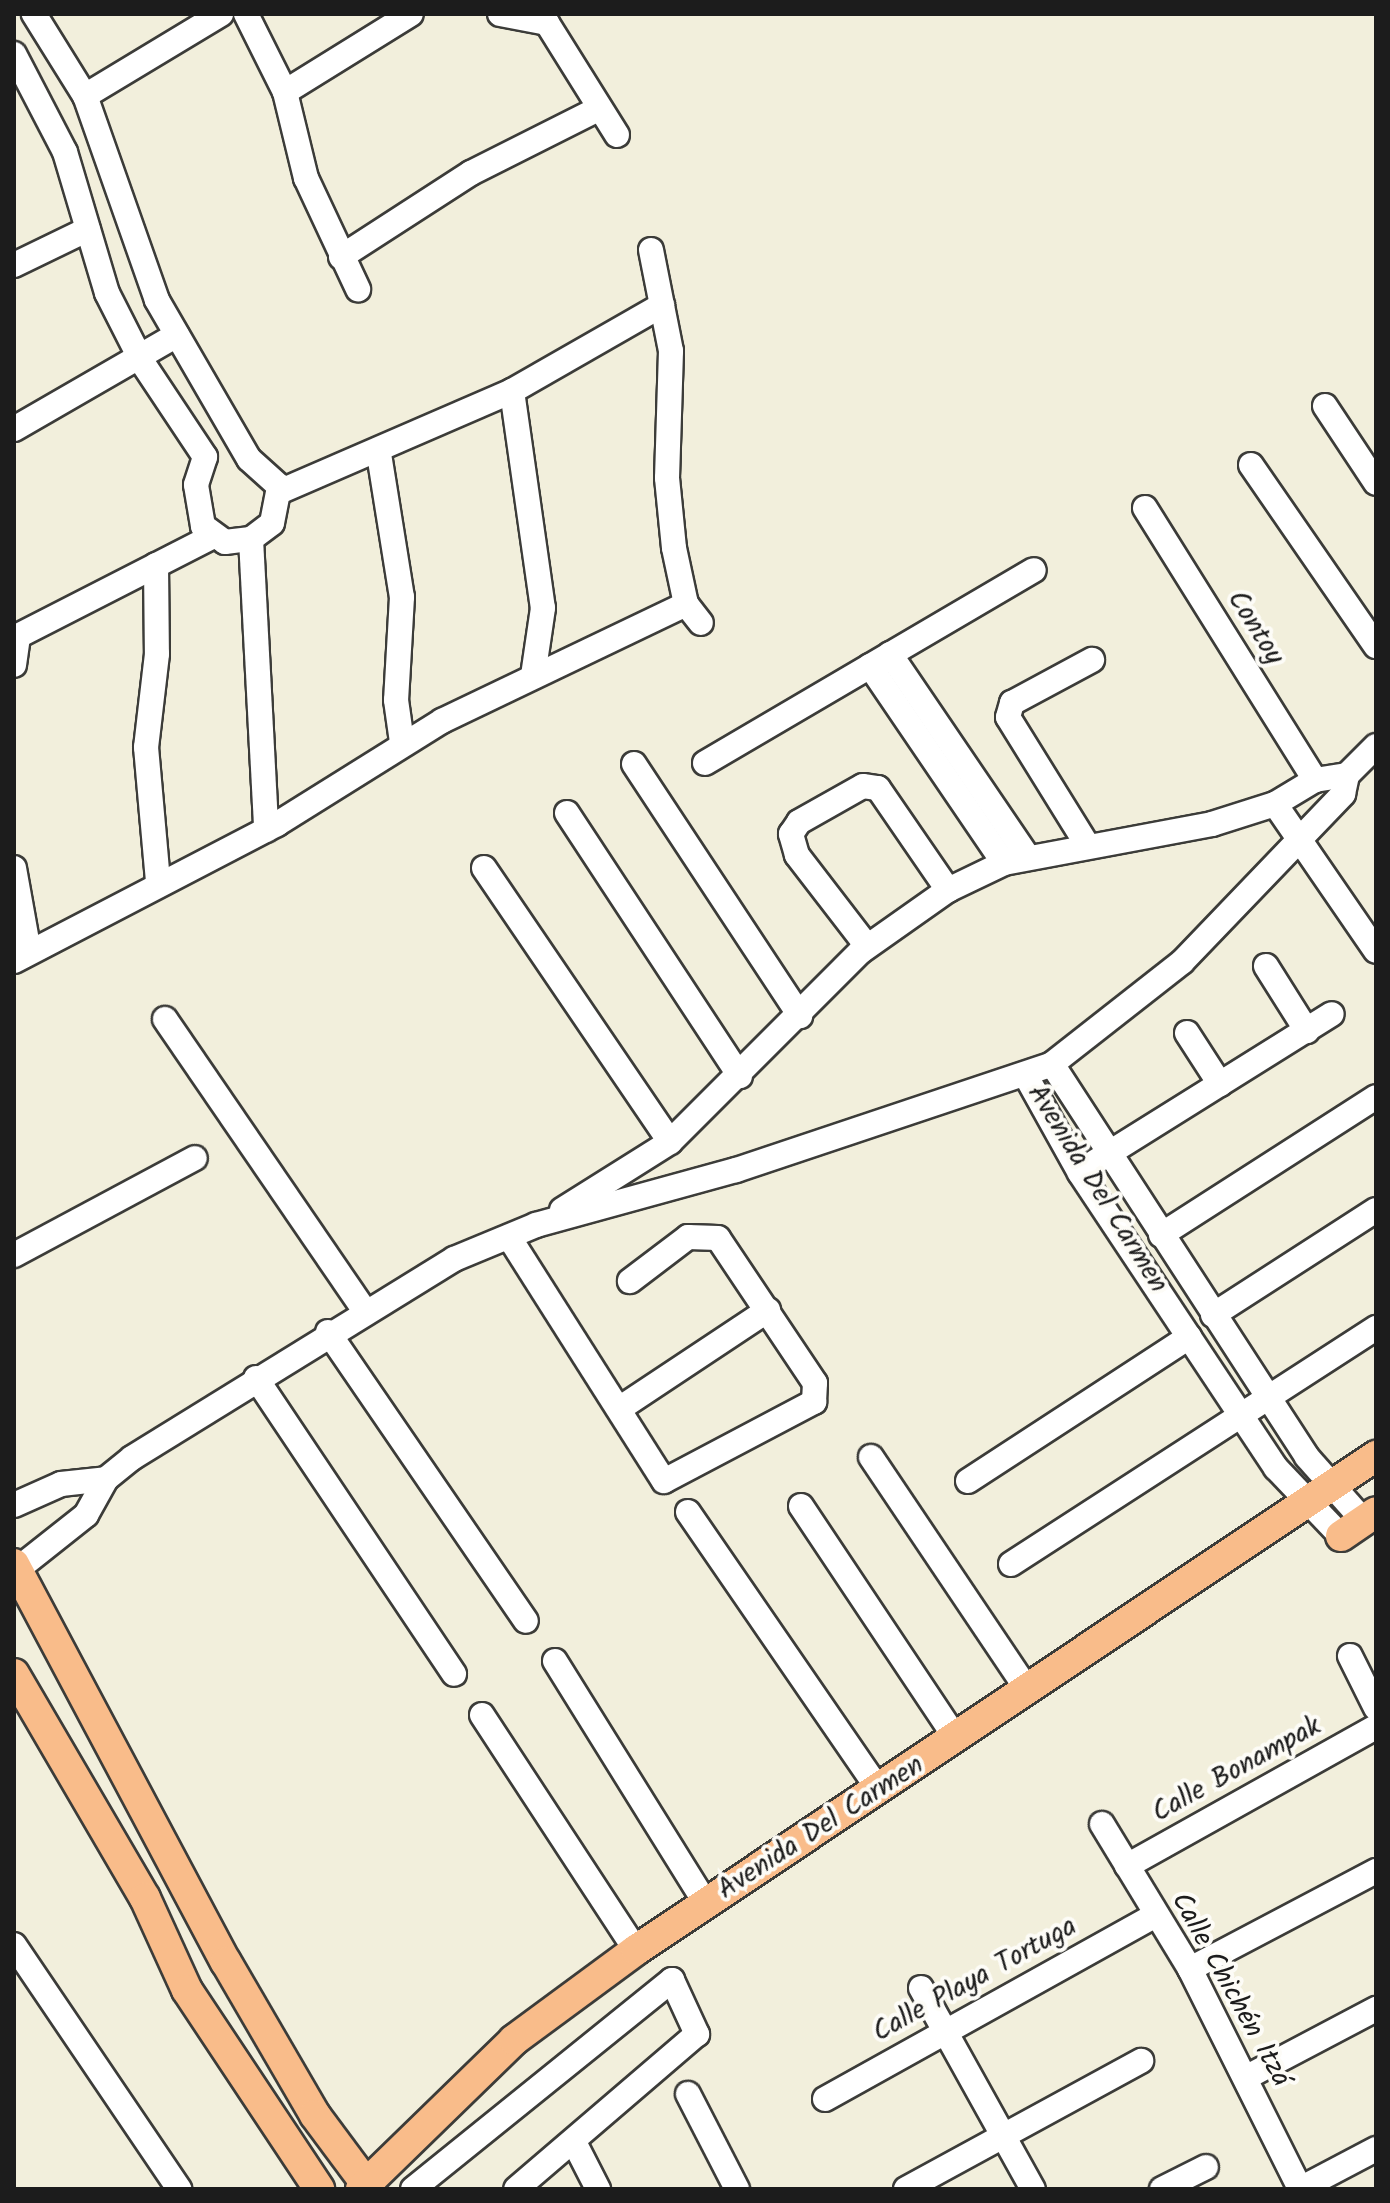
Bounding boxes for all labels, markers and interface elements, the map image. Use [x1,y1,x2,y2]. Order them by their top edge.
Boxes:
street label: Contoy [1219,585,1291,671]
street label: Avenida Del Carmen [1019,1079,1175,1299]
street label: Calle Bonampak [1147,1710,1327,1830]
street label: Avenida Del Carmen [712,1749,930,1907]
street label: Calle Chichén Itzá [1163,1887,1297,2093]
street label: Calle Playa Tortuga [867,1910,1083,2050]

